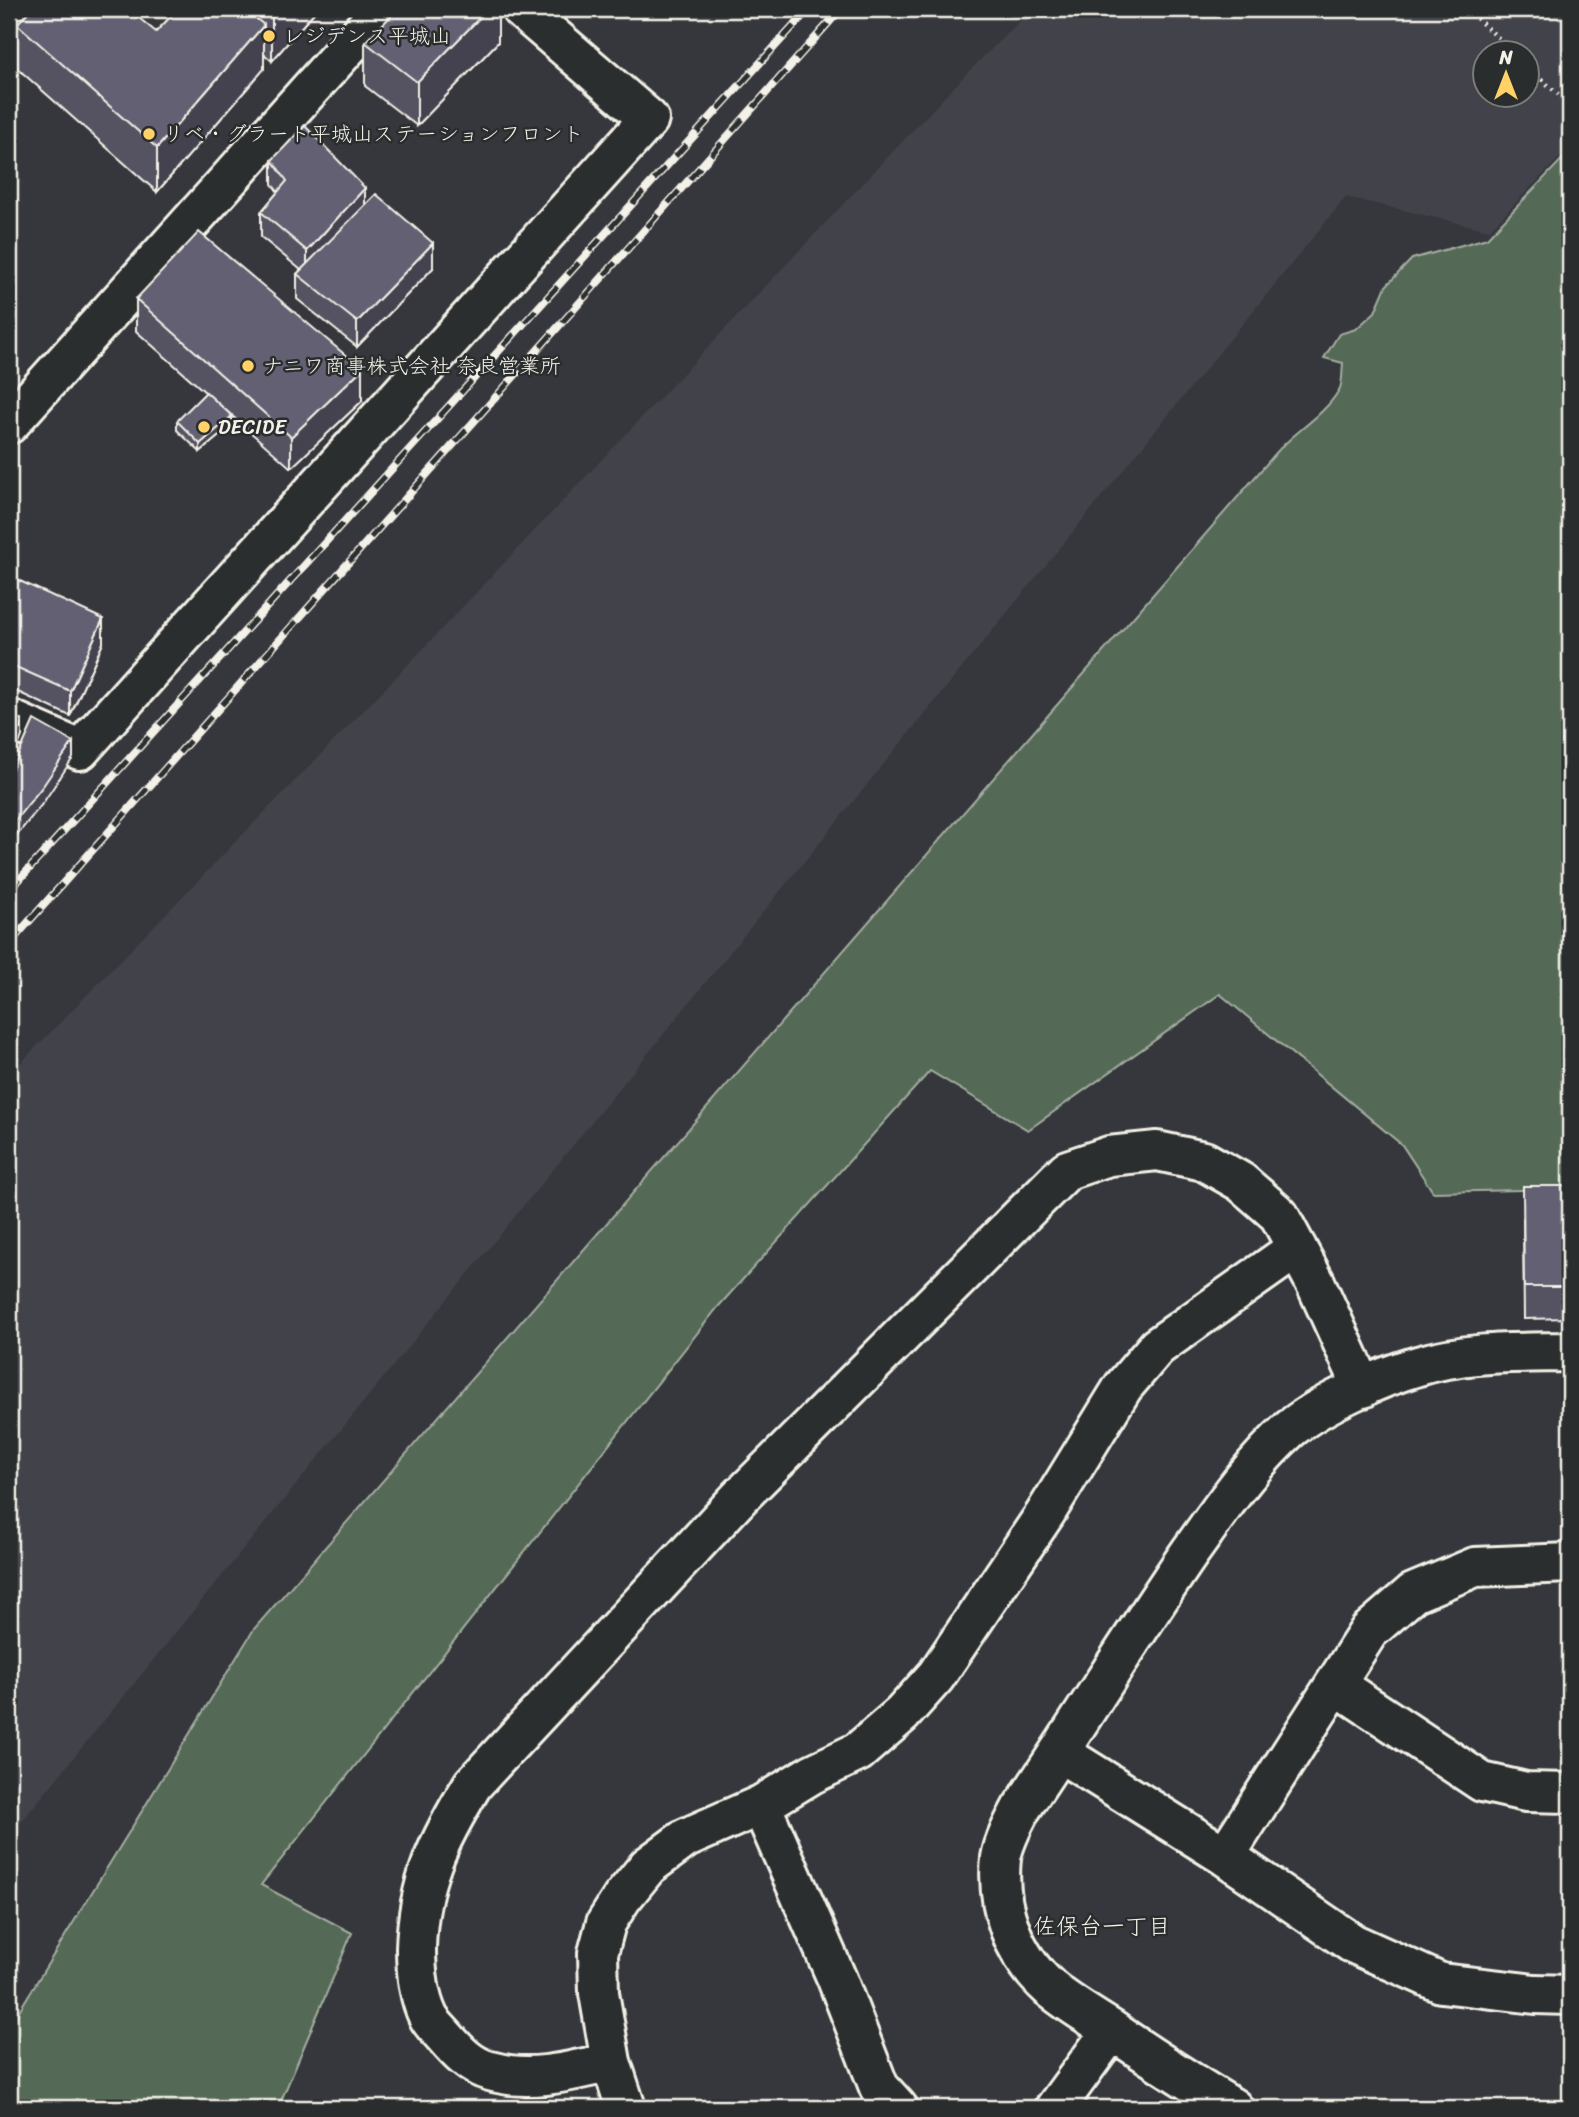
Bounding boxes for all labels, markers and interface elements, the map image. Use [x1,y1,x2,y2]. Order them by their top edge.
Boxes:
place label: レジデンス平城山 [283,17,451,55]
marker: レジデンス平城山 [261,28,277,44]
north arrow [1470,38,1540,108]
text: N [1498,41,1513,74]
place label: リベ・グラート平城山ステーションフロント [163,115,584,153]
marker: リベ・グラート平城山ステーションフロント [141,126,157,142]
place label: ナニワ商事株式会社 奈良営業所 [262,347,561,385]
marker: ナニワ商事株式会社 奈良営業所 [240,358,256,374]
place label: DECIDE [218,408,287,446]
marker: DECIDE [196,419,212,435]
district label: 佐保台一丁目 [1033,1906,1171,1947]

